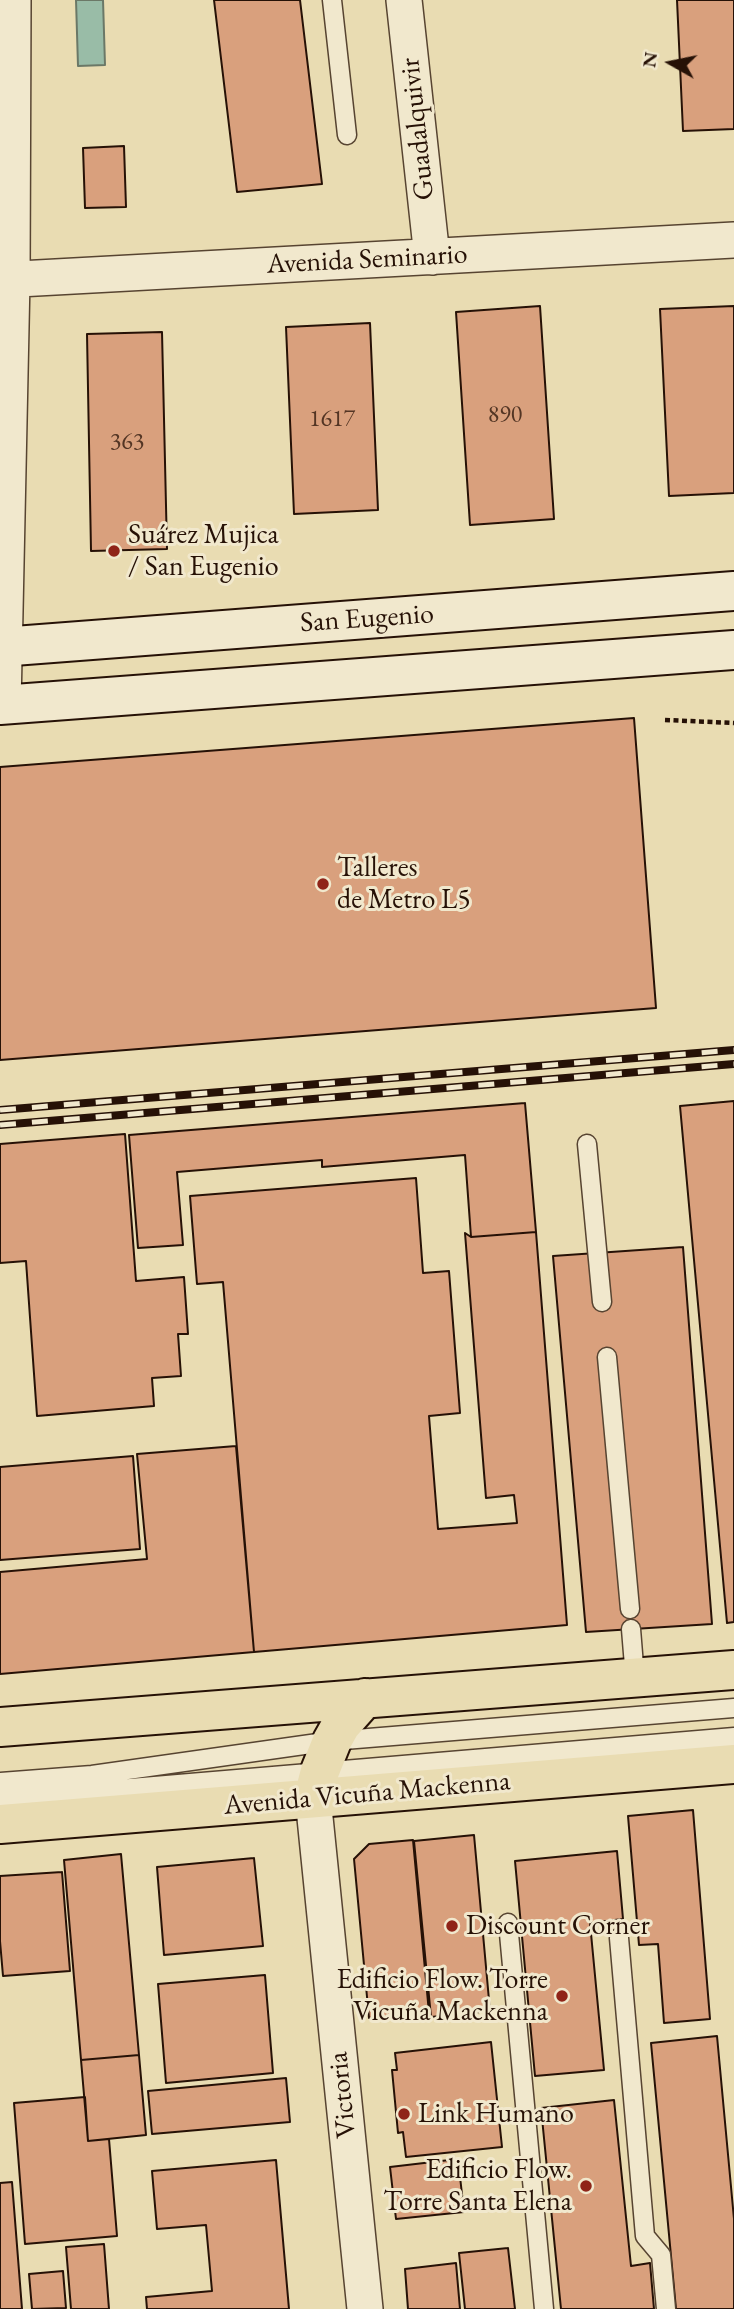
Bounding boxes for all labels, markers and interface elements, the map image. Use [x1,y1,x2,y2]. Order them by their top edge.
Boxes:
north arrow [636,28,706,98]
text: N [636,50,663,69]
street label: Guadalquivir [394,56,442,202]
street label: Avenida Seminario [266,238,468,282]
house number: 890 [488,401,522,429]
house number: 1617 [309,405,355,433]
house number: 363 [110,428,144,456]
place label: Suárez Mujica / San Eugenio [128,518,279,584]
marker: Suárez Mujica / San Eugenio [106,543,122,559]
street label: San Eugenio [299,598,435,640]
place label: Talleres de Metro L5 [337,851,471,917]
marker: Talleres de Metro L5 [315,876,331,892]
street label: Avenida Vicuña Mackenna [222,1765,512,1823]
place label: Discount Corner [466,1909,650,1943]
marker: Discount Corner [444,1918,460,1934]
place label: Edificio Flow. Torre Vicuña Mackenna [337,1963,548,2029]
marker: Edificio Flow. Torre Vicuña Mackenna [554,1988,570,2004]
street label: Victoria [322,2050,364,2140]
place label: Link Humano [418,2097,574,2131]
marker: Link Humano [396,2106,412,2122]
place label: Edificio Flow. Torre Santa Elena [383,2153,572,2219]
marker: Edificio Flow. Torre Santa Elena [578,2178,594,2194]

